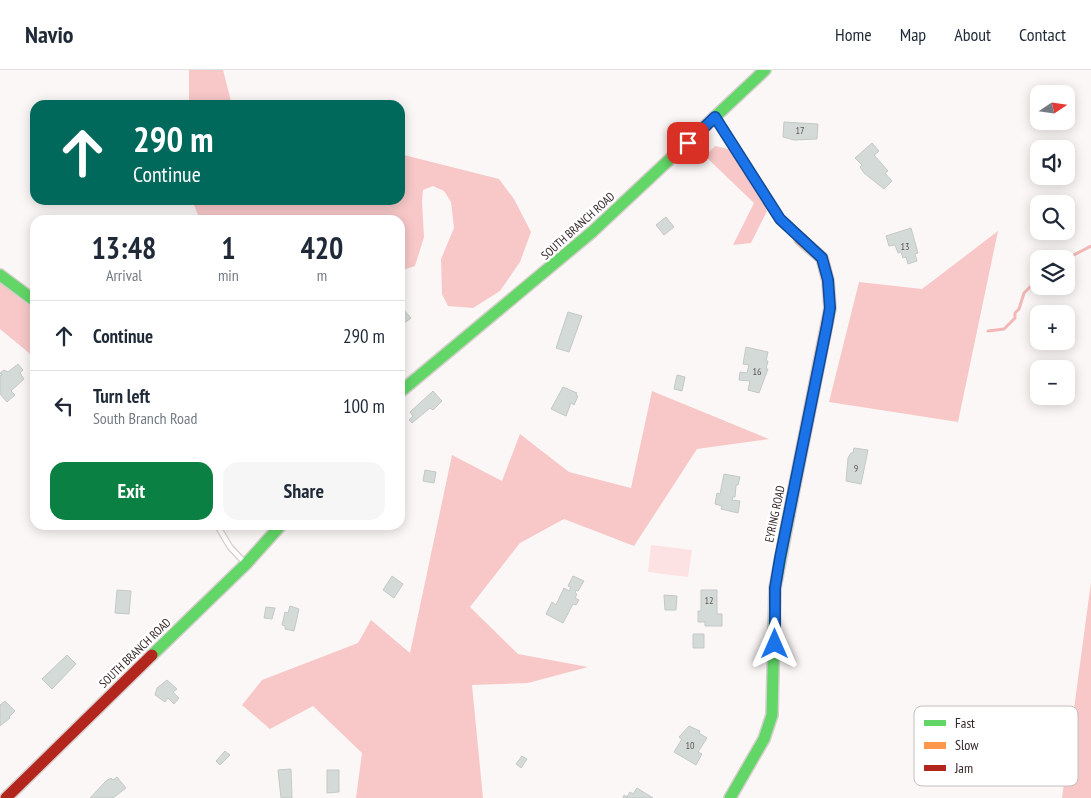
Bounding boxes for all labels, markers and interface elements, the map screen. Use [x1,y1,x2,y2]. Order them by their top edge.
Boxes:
text: Navio [25,19,74,50]
text: Home [835,23,872,46]
text: Map [900,23,926,46]
text: About [954,23,991,46]
text: Contact [1019,23,1066,46]
north arrow [1030,85,1075,130]
map controls [1030,85,1075,405]
text: 290 m [133,116,214,162]
icon: ahead [50,120,115,185]
pin [667,122,709,164]
house number: 17 [796,124,805,137]
icon: arrive [674,129,702,157]
button: sound [1030,140,1075,185]
text: Continue [133,160,201,188]
street label: SOUTH BRANCH ROAD [538,189,618,263]
button: search [1030,195,1075,240]
text: 13:48 [92,228,156,267]
text: 1 [221,228,236,267]
text: 420 [300,228,343,267]
house number: 13 [901,240,910,253]
button: layers [1030,250,1075,295]
text: Arrival [106,265,142,285]
text: min [218,265,239,285]
text: m [317,265,327,285]
button: + [1030,305,1075,350]
icon: ahead [50,322,78,350]
text: Continue [93,324,153,348]
text: 290 m [343,324,385,348]
button: − [1030,360,1075,405]
house number: 16 [753,365,762,378]
text: Turn left [93,384,150,408]
icon: left [50,392,78,420]
text: 100 m [343,394,385,418]
text: South Branch Road [93,408,197,428]
button: Exit [50,462,213,520]
button: Share [223,462,385,520]
house number: 9 [854,462,858,475]
street label: EYRING ROAD [761,484,788,544]
house number: 12 [705,594,714,607]
street label: SOUTH BRANCH ROAD [96,615,174,691]
position arrow [748,617,800,669]
legend [914,706,1078,786]
text: Fast [955,714,975,732]
text: Slow [955,736,979,754]
house number: 10 [686,739,695,752]
text: Jam [954,759,973,777]

